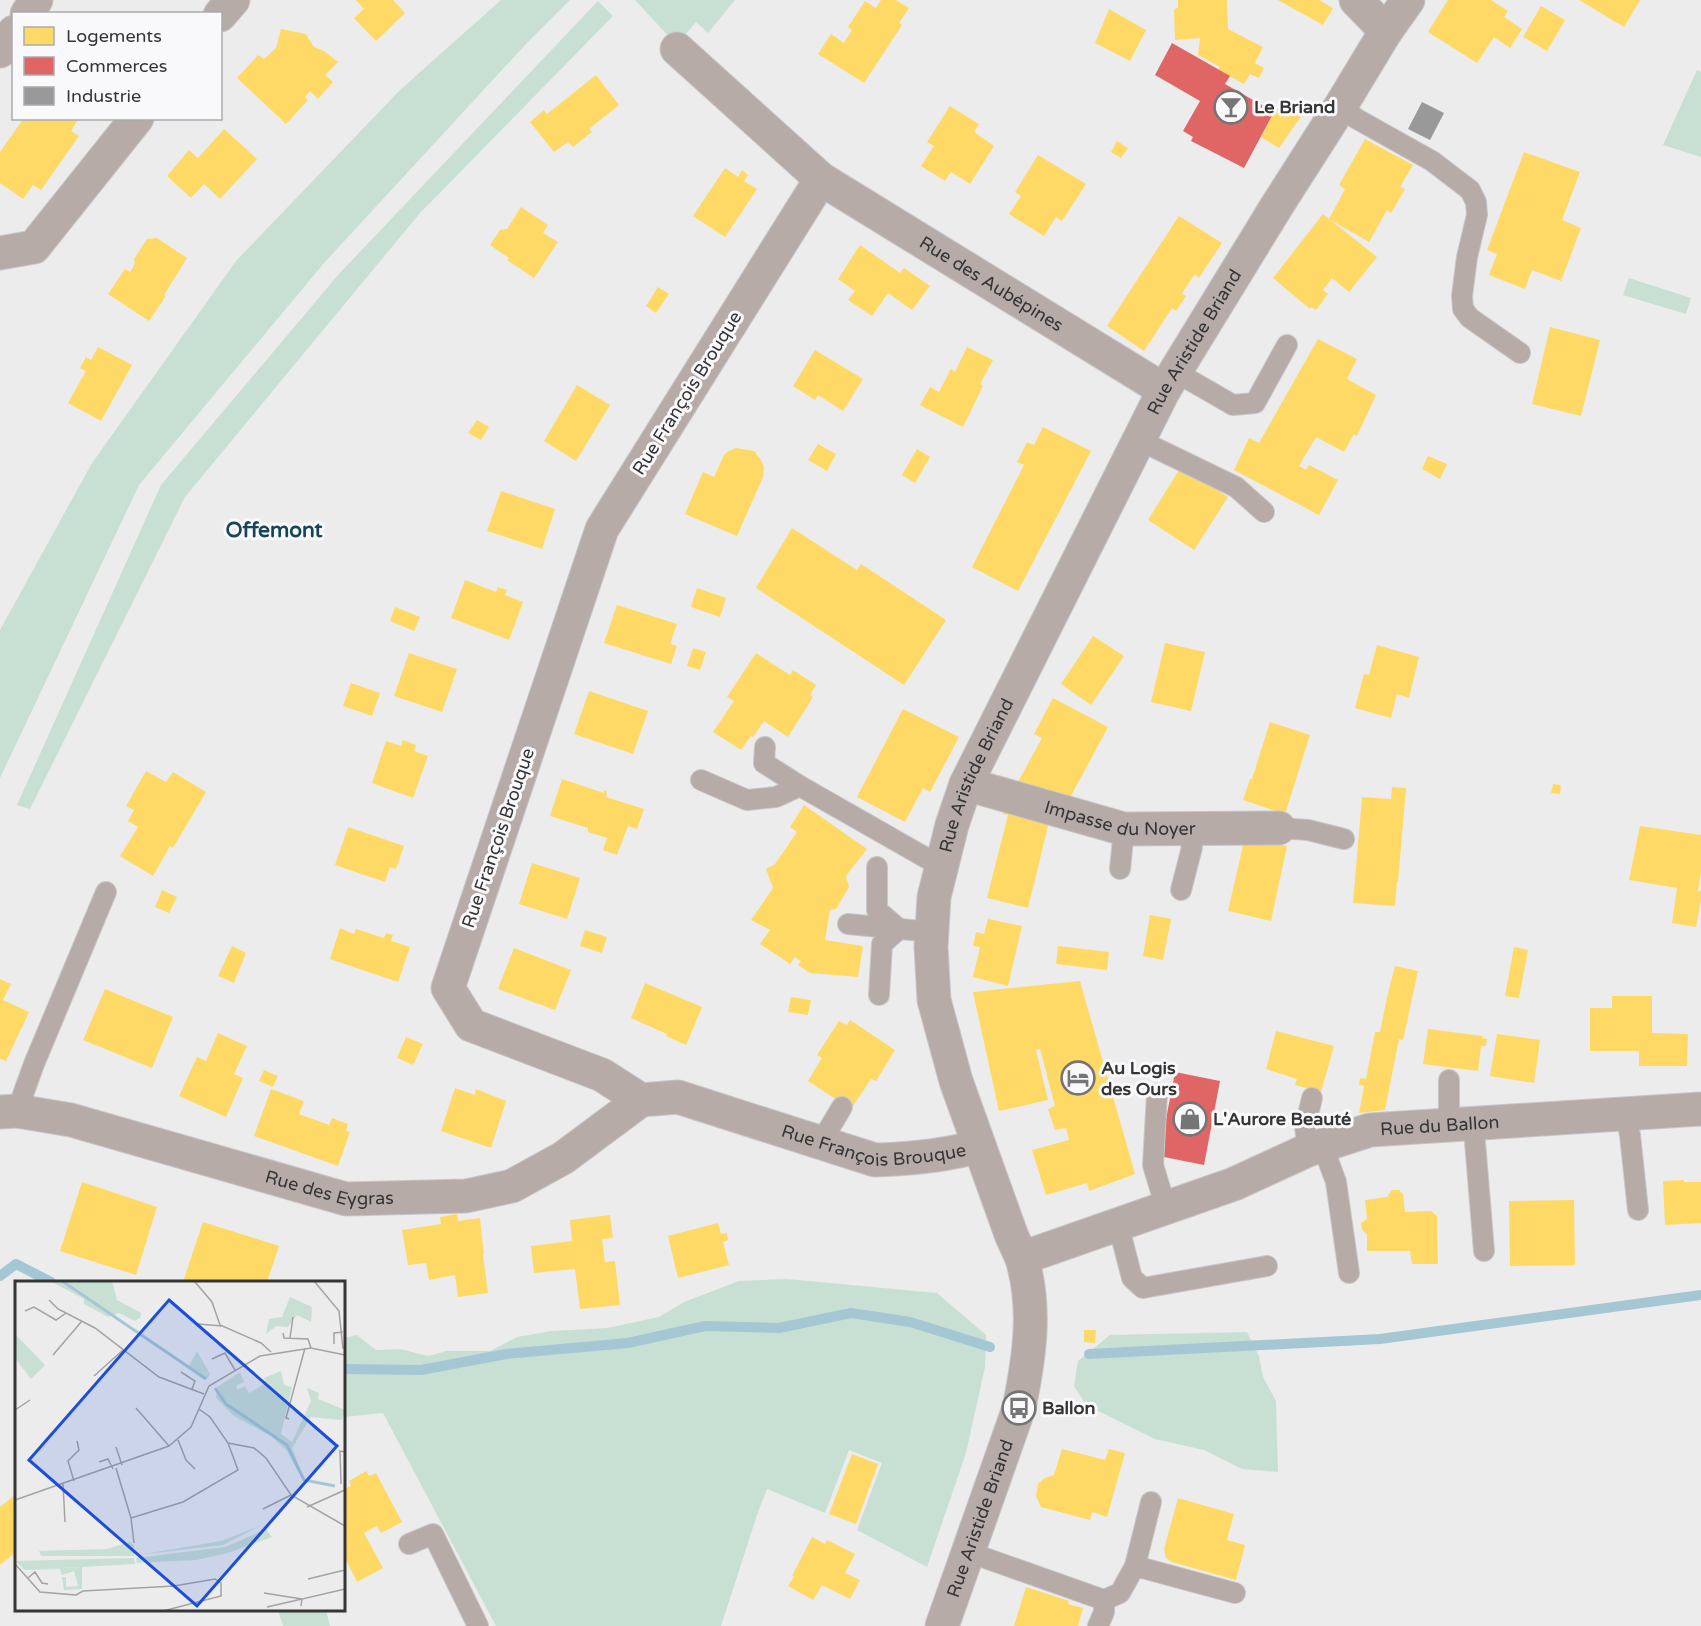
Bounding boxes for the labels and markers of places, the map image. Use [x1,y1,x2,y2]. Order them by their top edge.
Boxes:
bar icon: Le Briand [1213,89,1249,125]
place label: Le Briand [1254,96,1335,118]
place label: Au Logis des Ours [1101,1057,1177,1100]
hotel icon: Au Logis des Ours [1060,1060,1096,1096]
shop icon: L'Aurore Beauté [1172,1101,1208,1137]
place label: L'Aurore Beauté [1213,1108,1351,1130]
bus stop icon: Ballon [1001,1390,1037,1426]
place label: Ballon [1042,1397,1095,1419]

